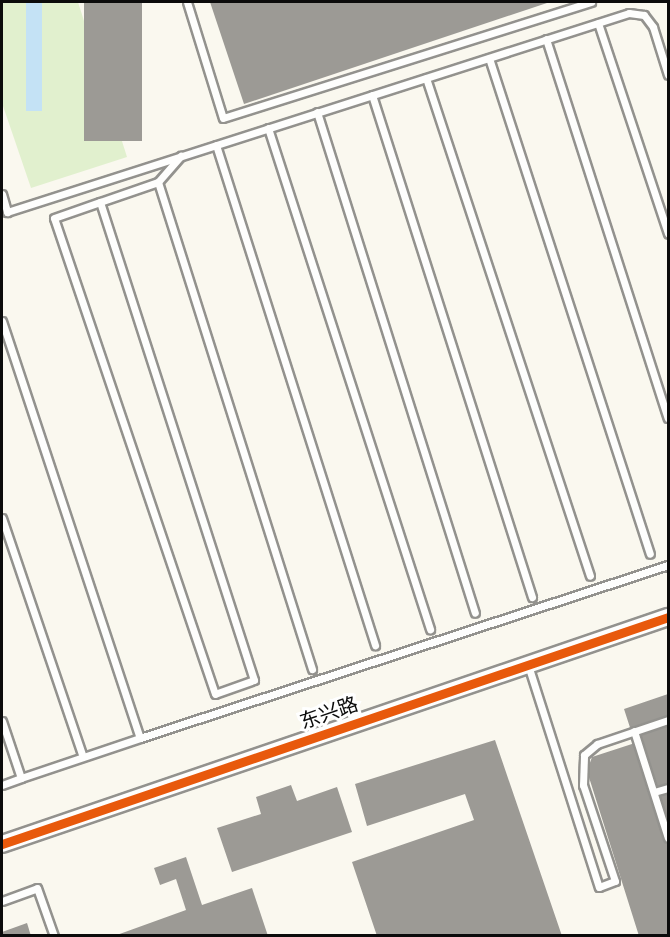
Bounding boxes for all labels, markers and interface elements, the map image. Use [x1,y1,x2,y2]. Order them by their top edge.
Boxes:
street label: 东兴路 [297,692,361,734]

